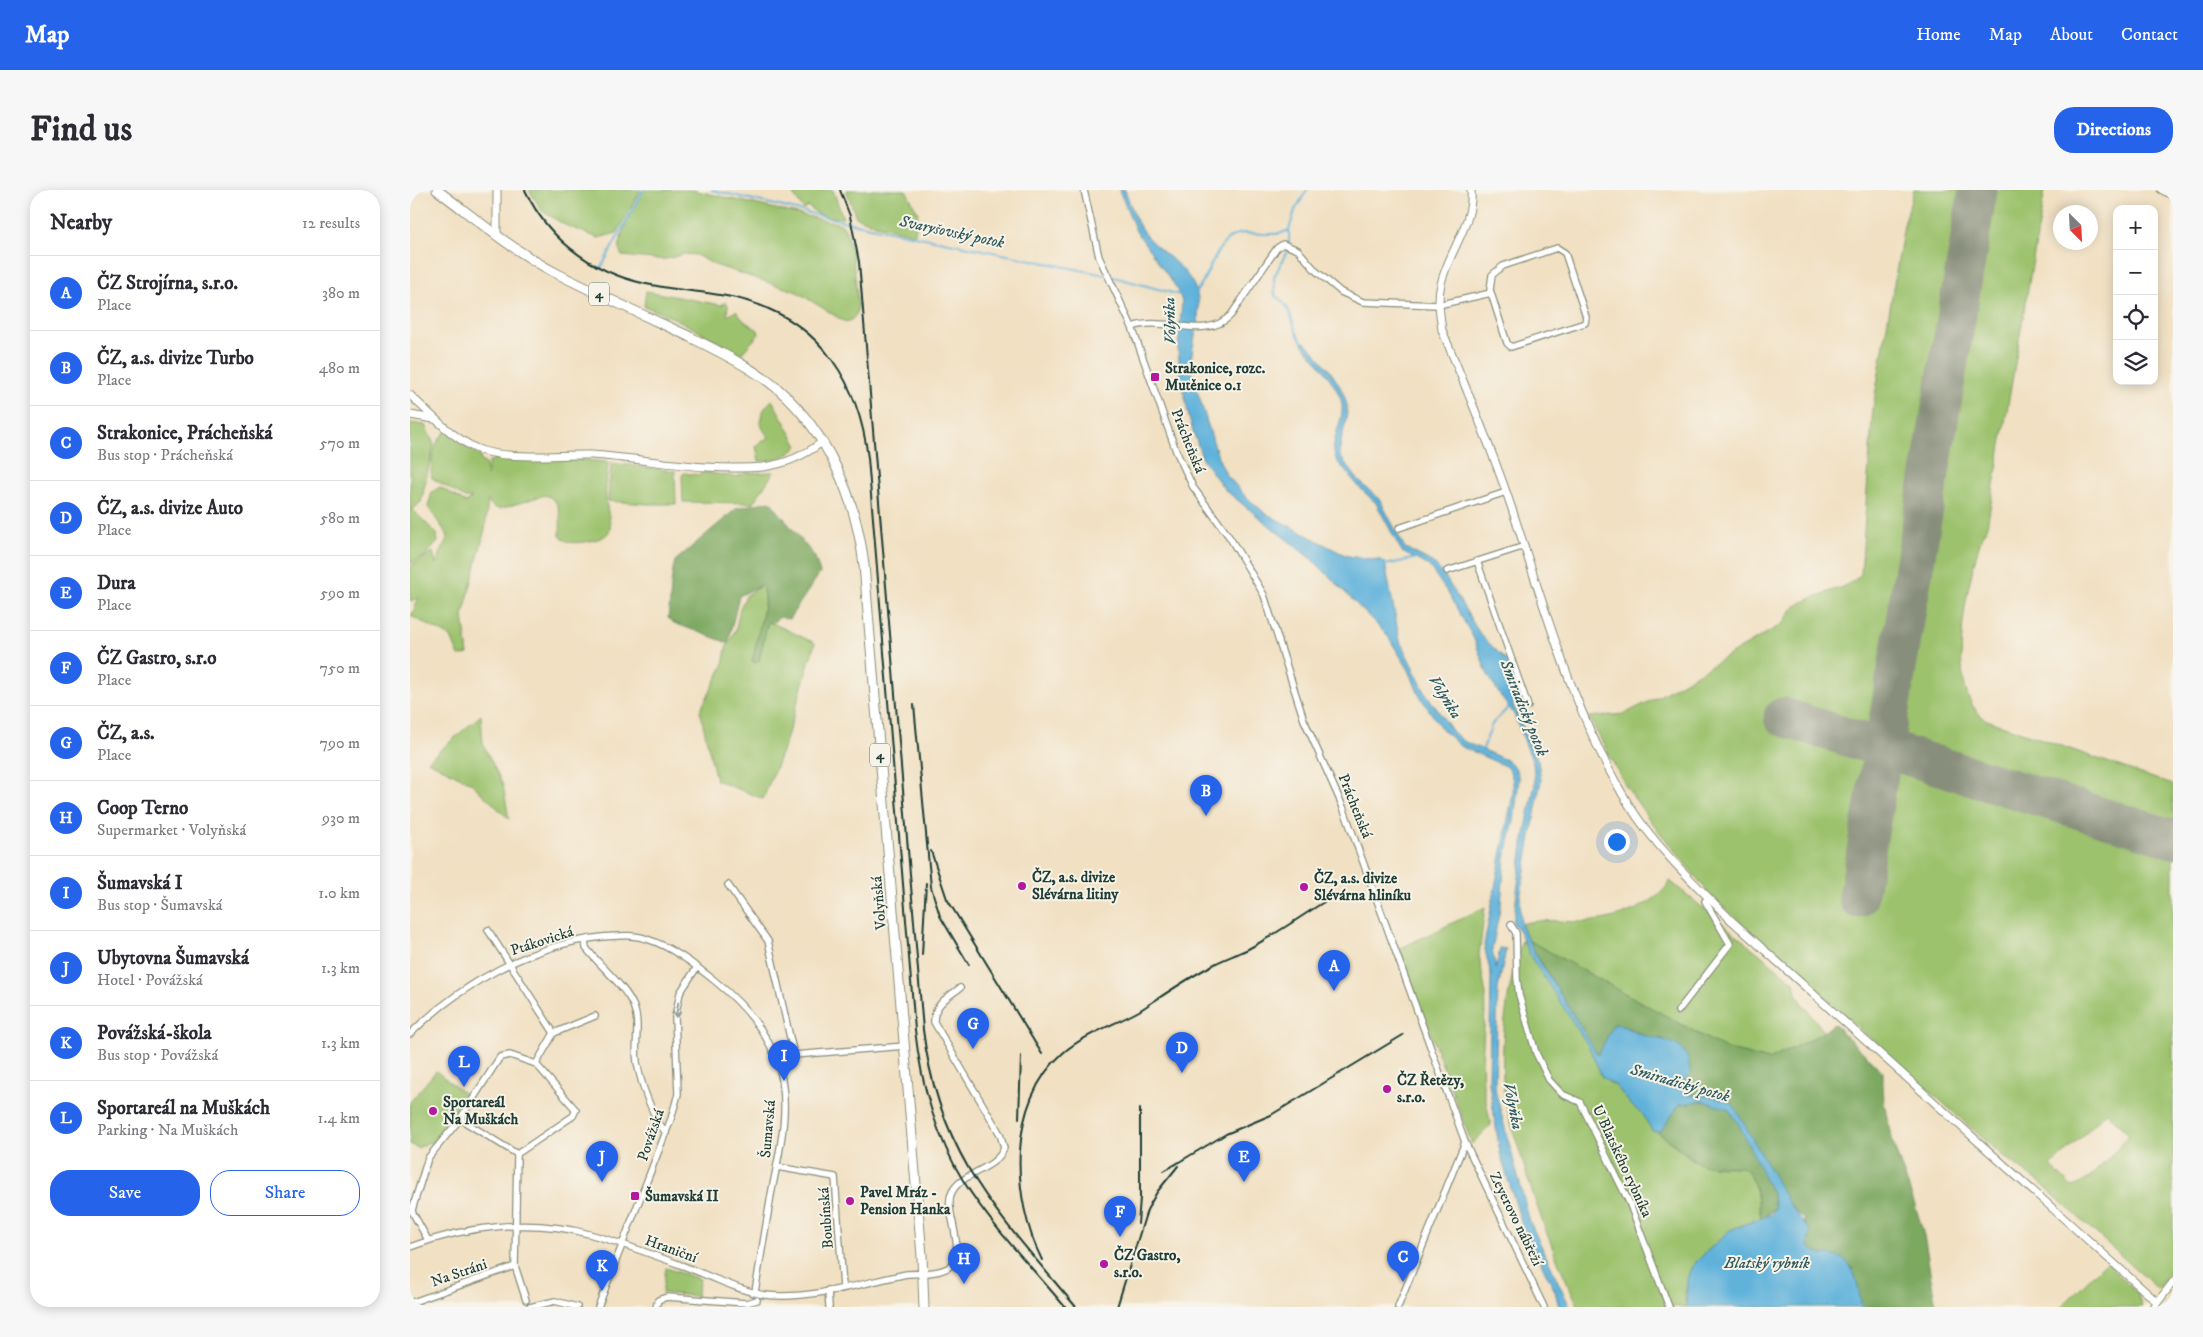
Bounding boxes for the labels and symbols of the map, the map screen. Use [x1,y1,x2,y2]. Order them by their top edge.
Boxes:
north arrow [2053,205,2098,250]
water label: Svaryšovský potok [897,211,1007,253]
road number: 4 [589,282,609,306]
water label: Volyňka [1159,297,1181,345]
place label: Strakonice, rozc. Mutěnice 0.1 [1165,359,1266,395]
marker: Strakonice, rozc. Mutěnice 0.1 [1149,371,1161,383]
street label: Prácheňská [1166,406,1210,477]
water label: Smiradický potok [1495,656,1553,760]
water label: Volyňka [1424,672,1466,722]
road number: 4 [870,744,890,766]
street label: Prácheňská [1333,771,1377,842]
pin: B [1190,775,1222,816]
your location [1604,829,1630,855]
place label: ČZ, a.s. divize Slévárna litiny [1032,867,1119,904]
place label: ČZ, a.s. divize Slévárna hliníku [1314,868,1412,905]
street label: Volyňská [867,875,891,932]
marker: ČZ, a.s. divize Slévárna litiny [1016,880,1028,892]
marker: ČZ, a.s. divize Slévárna hliníku [1298,881,1310,893]
street label: Ptákovická [508,922,577,960]
pin: A [1318,950,1350,991]
one-way arrow [671,1002,681,1018]
pin: G [957,1008,989,1049]
pin: D [1166,1032,1198,1073]
pin: I [768,1040,800,1081]
pin: L [448,1046,480,1087]
water label: Smiradický potok [1627,1059,1732,1107]
place label: ČZ Řetězy, s.r.o. [1397,1070,1464,1107]
water label: Volyňka [1498,1081,1528,1131]
marker: ČZ Řetězy, s.r.o. [1381,1083,1393,1095]
place label: Sportareál Na Muškách [443,1093,519,1129]
street label: Šumavská [755,1099,780,1159]
street label: U Blatského rybníka [1588,1102,1657,1221]
marker: Sportareál Na Muškách [427,1105,439,1117]
street label: Povážská [633,1106,669,1164]
pin: J [586,1141,618,1182]
pin: E [1228,1141,1260,1182]
street label: Zeyerovo nábřeží [1485,1169,1547,1270]
place label: Pavel Mráz - Pension Hanka [860,1183,951,1219]
place label: Šumavská II [645,1186,719,1206]
street label: Boubínská [814,1186,838,1249]
marker: Šumavská II [629,1190,641,1202]
marker: Pavel Mráz - Pension Hanka [844,1195,856,1207]
pin: F [1104,1196,1136,1237]
street label: Hraniční [642,1231,701,1268]
pin: C [1387,1241,1419,1282]
pin: H [948,1243,980,1284]
place label: ČZ Gastro, s.r.o. [1114,1245,1180,1282]
pin: K [586,1250,618,1291]
water label: Blatský rybník [1723,1253,1810,1273]
street label: Na Stráni [429,1255,490,1291]
marker: ČZ Gastro, s.r.o. [1098,1258,1110,1270]

